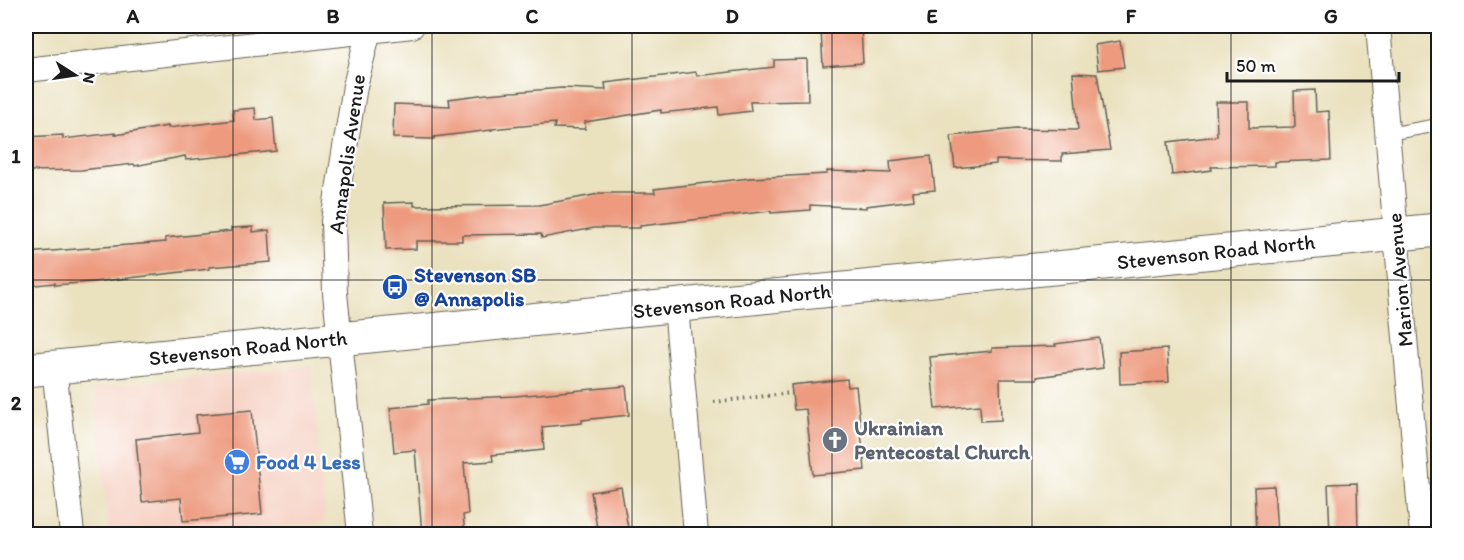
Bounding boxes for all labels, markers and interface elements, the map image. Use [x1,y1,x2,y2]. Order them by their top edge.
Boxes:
text: A [126,4,140,28]
text: B [327,4,340,28]
text: C [526,4,539,28]
text: D [725,4,739,28]
text: E [926,4,938,28]
text: F [1126,4,1137,28]
text: G [1324,4,1338,28]
north arrow [45,45,105,105]
scale bar [1227,45,1400,83]
text: 50 m [1236,55,1276,77]
text: N [79,71,100,85]
street label: Annapolis Avenue [323,72,370,235]
text: 1 [11,144,21,168]
street label: Marion Avenue [1381,212,1418,348]
street label: Stevenson Road North [1116,229,1316,274]
place label: Stevenson SB @ Annapolis [414,262,536,312]
bus stop icon: Stevenson SB @ Annapolis [380,272,410,302]
street label: Stevenson Road North [632,278,832,323]
street label: Stevenson Road North [148,325,348,370]
text: 2 [11,391,22,415]
place label: Ukrainian Pentecostal Church [854,415,1030,464]
church icon: Ukrainian Pentecostal Church [820,425,850,455]
supermarket icon: Food 4 Less [222,447,252,477]
place label: Food 4 Less [256,449,361,474]

